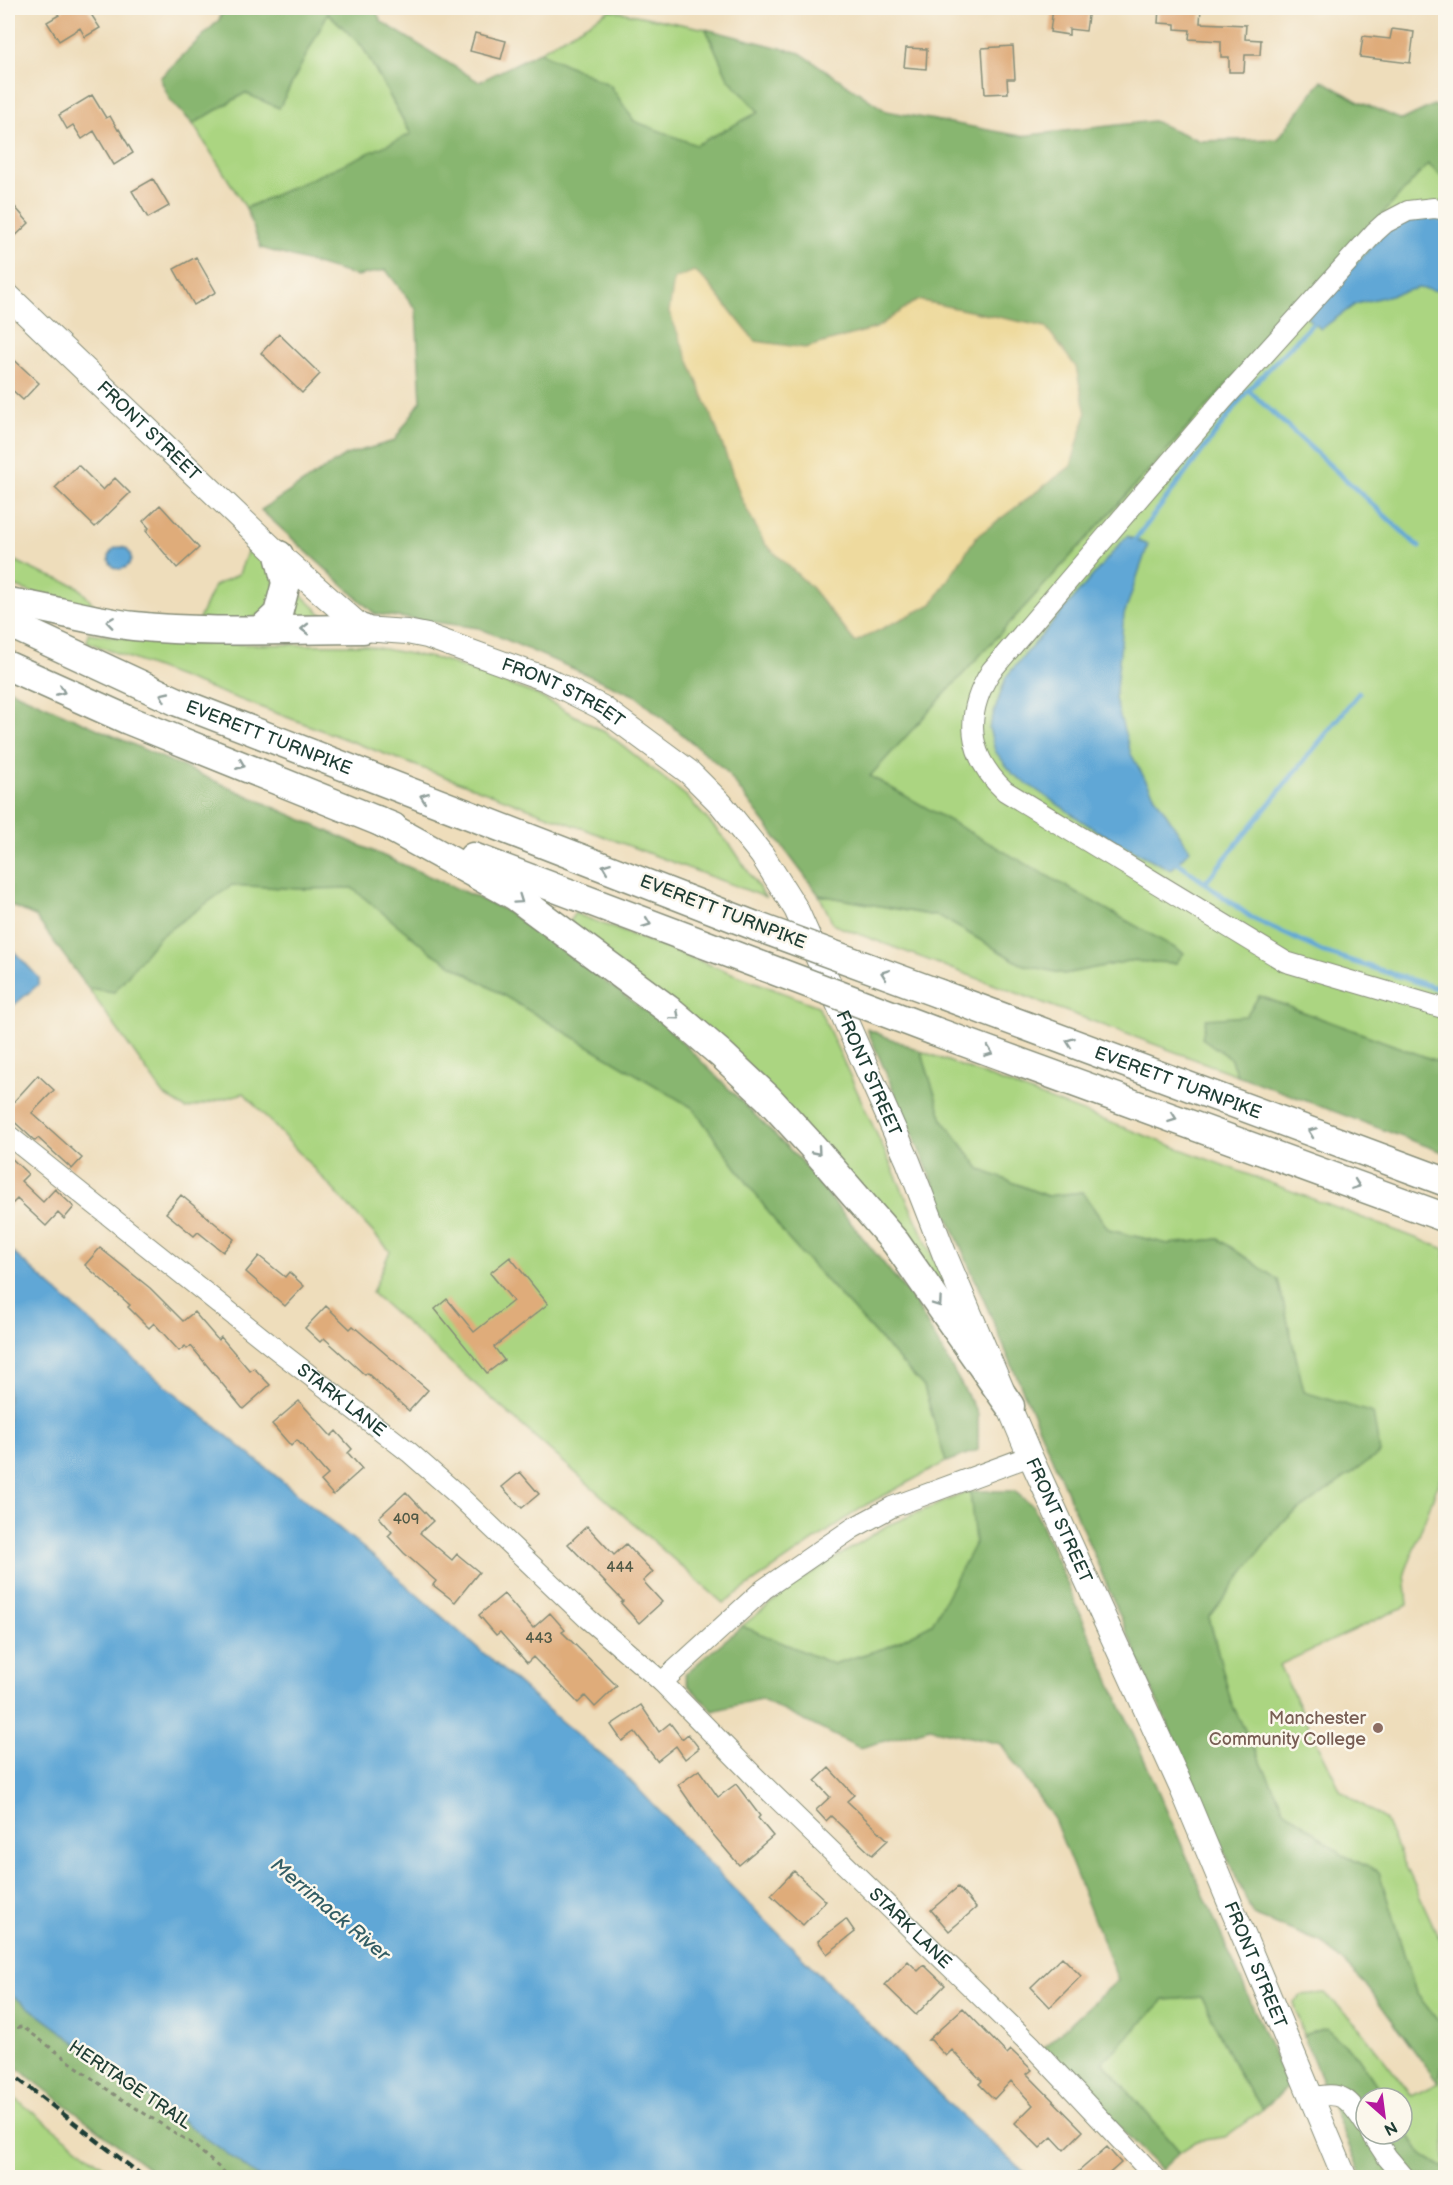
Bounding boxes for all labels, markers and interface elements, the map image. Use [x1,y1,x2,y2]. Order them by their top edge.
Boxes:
street label: FRONT STREET [93,377,205,485]
one-way arrow [105,617,115,629]
one-way arrow [300,623,309,635]
street label: FRONT STREET [499,653,629,732]
one-way arrow [54,684,65,696]
one-way arrow [160,691,171,703]
street label: EVERETT TURNPIKE [183,696,355,779]
one-way arrow [235,757,246,770]
one-way arrow [419,792,430,804]
one-way arrow [601,862,612,875]
street label: EVERETT TURNPIKE [637,871,809,953]
one-way arrow [513,893,524,904]
one-way arrow [641,916,652,928]
one-way arrow [881,968,891,981]
street label: FRONT STREET [832,1007,906,1139]
one-way arrow [669,1008,680,1019]
one-way arrow [1065,1037,1076,1049]
street label: EVERETT TURNPIKE [1092,1042,1265,1123]
one-way arrow [984,1044,994,1057]
one-way arrow [1167,1111,1177,1124]
one-way arrow [1307,1127,1318,1139]
one-way arrow [810,1144,821,1155]
one-way arrow [1350,1178,1361,1190]
one-way arrow [931,1296,942,1307]
street label: STARK LANE [293,1359,390,1441]
street label: FRONT STREET [1022,1454,1097,1586]
house number: 409 [393,1510,419,1529]
house number: 444 [606,1558,634,1577]
house number: 443 [525,1629,553,1648]
place label: Manchester Community College [1209,1708,1366,1750]
marker: Manchester Community College [1371,1721,1385,1735]
water label: Merrimack River [266,1853,396,1968]
street label: STARK LANE [865,1883,956,1973]
street label: FRONT STREET [1220,1898,1291,2031]
street label: HERITAGE TRAIL [65,2036,196,2134]
north arrow [1354,2086,1414,2146]
text: N [1381,2117,1400,2139]

